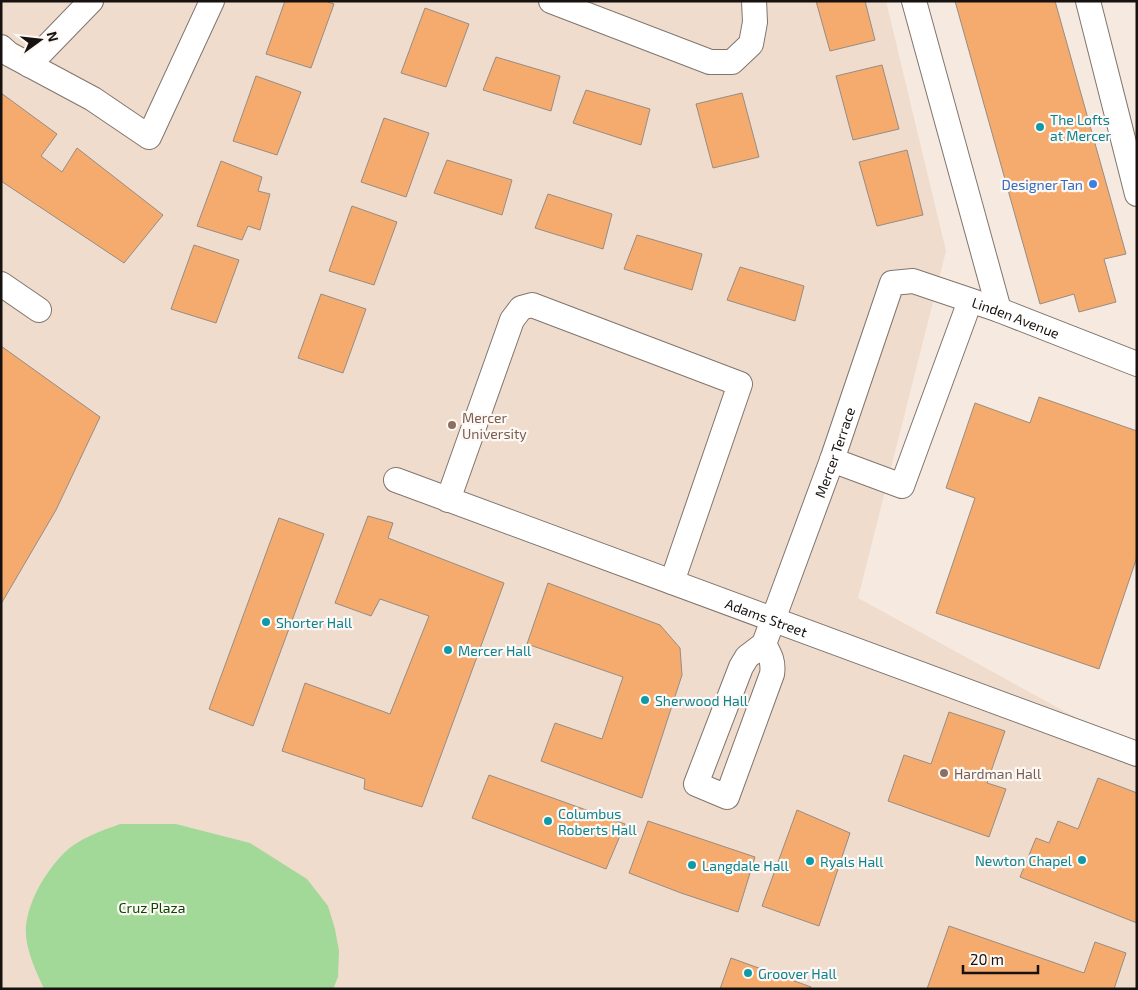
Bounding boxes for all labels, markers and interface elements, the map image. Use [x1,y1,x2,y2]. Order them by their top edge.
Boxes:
north arrow [15,15,65,65]
text: N [44,29,63,44]
place label: The Lofts at Mercer [1050,111,1112,144]
marker: The Lofts at Mercer [1034,121,1046,133]
place label: Designer Tan [1001,176,1083,193]
marker: Designer Tan [1087,178,1099,190]
street label: Linden Avenue [970,293,1062,341]
street label: Mercer Terrace [810,405,858,500]
place label: Mercer University [462,409,527,442]
marker: Mercer University [446,419,458,431]
street label: Adams Street [723,594,810,640]
place label: Shorter Hall [276,614,353,631]
marker: Shorter Hall [260,616,272,628]
place label: Mercer Hall [458,642,532,659]
marker: Mercer Hall [442,644,454,656]
place label: Sherwood Hall [655,692,749,709]
marker: Sherwood Hall [639,694,651,706]
place label: Hardman Hall [954,765,1042,782]
marker: Hardman Hall [938,767,950,779]
place label: Columbus Roberts Hall [558,805,637,838]
marker: Columbus Roberts Hall [542,815,554,827]
place label: Newton Chapel [975,852,1073,869]
place label: Ryals Hall [820,853,884,870]
marker: Newton Chapel [1076,854,1088,866]
marker: Ryals Hall [804,855,816,867]
place label: Langdale Hall [702,857,789,874]
marker: Langdale Hall [686,859,698,871]
park label: Cruz Plaza [119,899,185,916]
scale bar [963,942,1038,974]
text: 20 m [970,950,1004,968]
place label: Groover Hall [758,965,838,982]
marker: Groover Hall [742,967,754,979]

